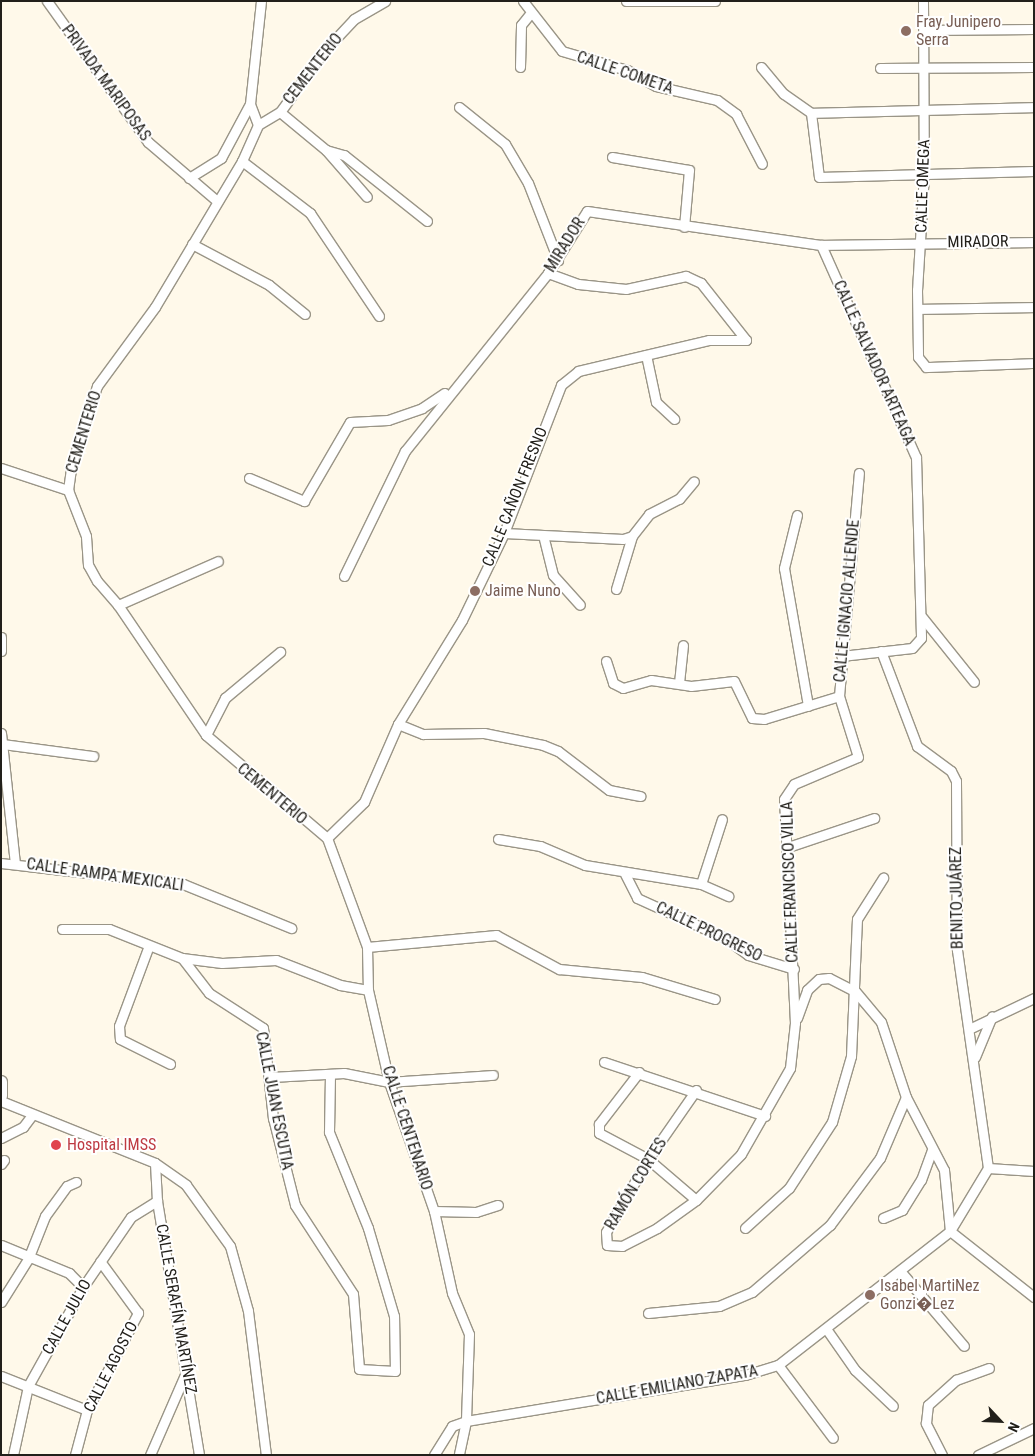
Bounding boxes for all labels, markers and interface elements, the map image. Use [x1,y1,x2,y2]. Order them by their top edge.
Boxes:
place label: Fray Junipero Serra [916,12,1001,50]
street label: PRIVADA MARIPOSAS [57,21,155,145]
marker: Fray Junipero Serra [900,25,912,37]
street label: CEMENTERIO [279,30,347,108]
street label: CALLE COMETA [574,47,676,99]
street label: CALLE OMEGA [912,139,934,233]
street label: MIRADOR [541,214,589,276]
street label: MIRADOR [947,232,1009,252]
street label: CALLE SALVADOR ARTEAGA [829,278,919,448]
street label: CEMENTERIO [62,388,106,476]
street label: CALLE CAÑON FRESNO [478,425,552,569]
street label: CALLE IGNACIO ALLENDE [830,519,864,683]
place label: Jaime Nuno [485,581,561,601]
marker: Jaime Nuno [469,585,481,597]
street label: CEMENTERIO [233,759,311,829]
street label: CALLE FRANCISCO VILLA [778,801,802,963]
street label: BENITO JUÁREZ [947,847,967,949]
street label: CALLE RAMPA MEXICALI [25,854,185,896]
street label: CALLE PROGRESO [653,898,765,966]
street label: CALLE JUAN ESCUTIA [251,1030,297,1172]
street label: CALLE CENTENARIO [378,1063,436,1193]
street label: RAMÓN CORTES [601,1134,671,1234]
place label: Hospital IMSS [67,1135,156,1155]
marker: Hospital IMSS [49,1138,63,1152]
street label: CALLE SERAFÍN MARTÍNEZ [152,1223,200,1395]
street label: CALLE JULIO [38,1276,96,1358]
place label: Isabel MartiNez Gonzi�Lez [880,1276,980,1314]
marker: Isabel MartiNez Gonzi�Lez [864,1289,876,1301]
street label: CALLE AGOSTO [80,1318,142,1416]
street label: CALLE EMILIANO ZAPATA [595,1361,759,1409]
north arrow [975,1396,1025,1446]
text: N [1005,1420,1023,1435]

